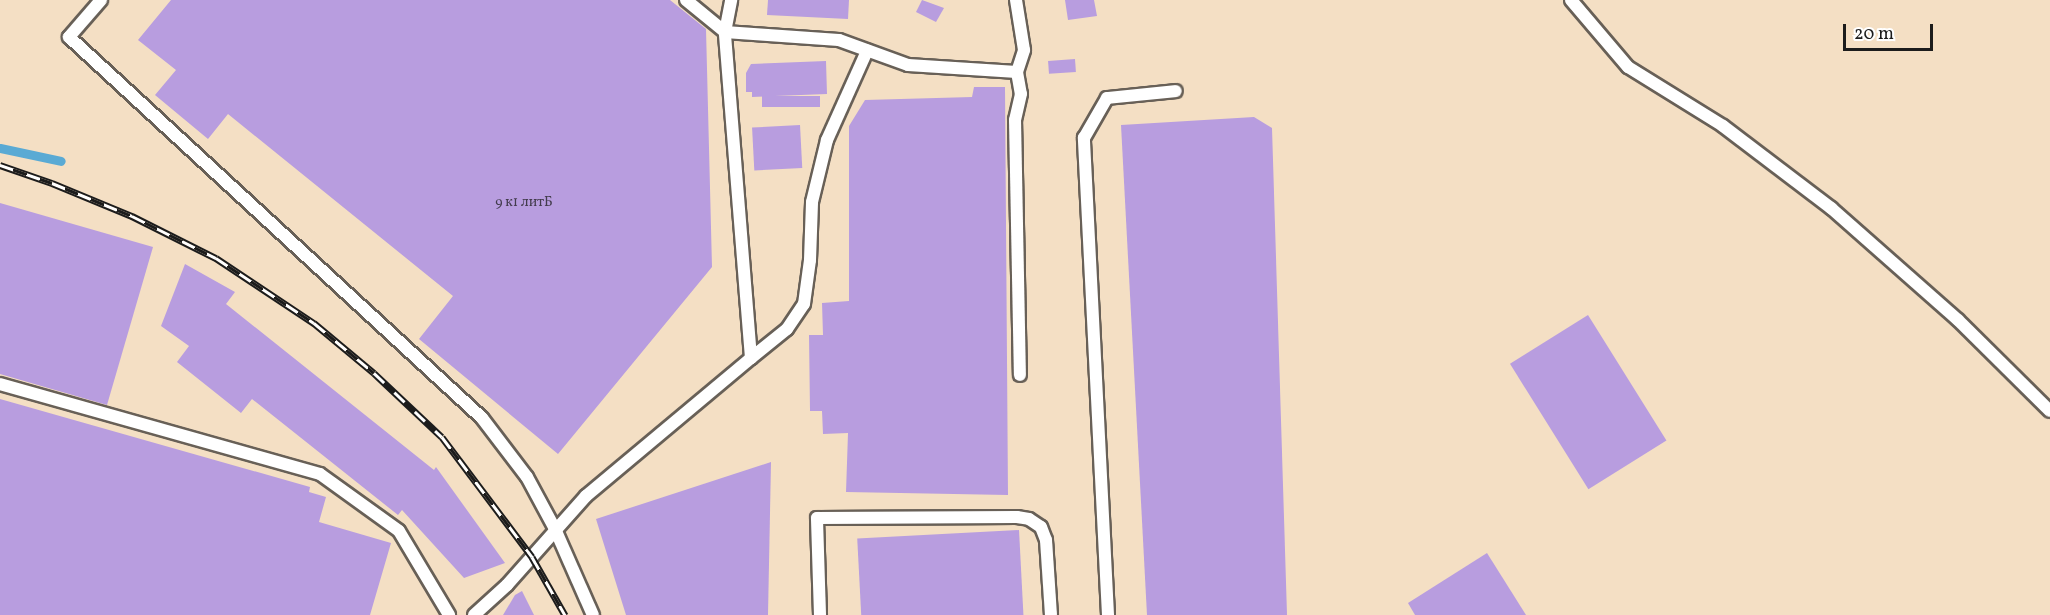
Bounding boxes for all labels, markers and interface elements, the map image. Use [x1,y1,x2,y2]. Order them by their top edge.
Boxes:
scale bar [1846,12,1936,50]
text: 20 m [1854,22,1894,47]
house number: 9 к1 литБ [495,195,553,211]

